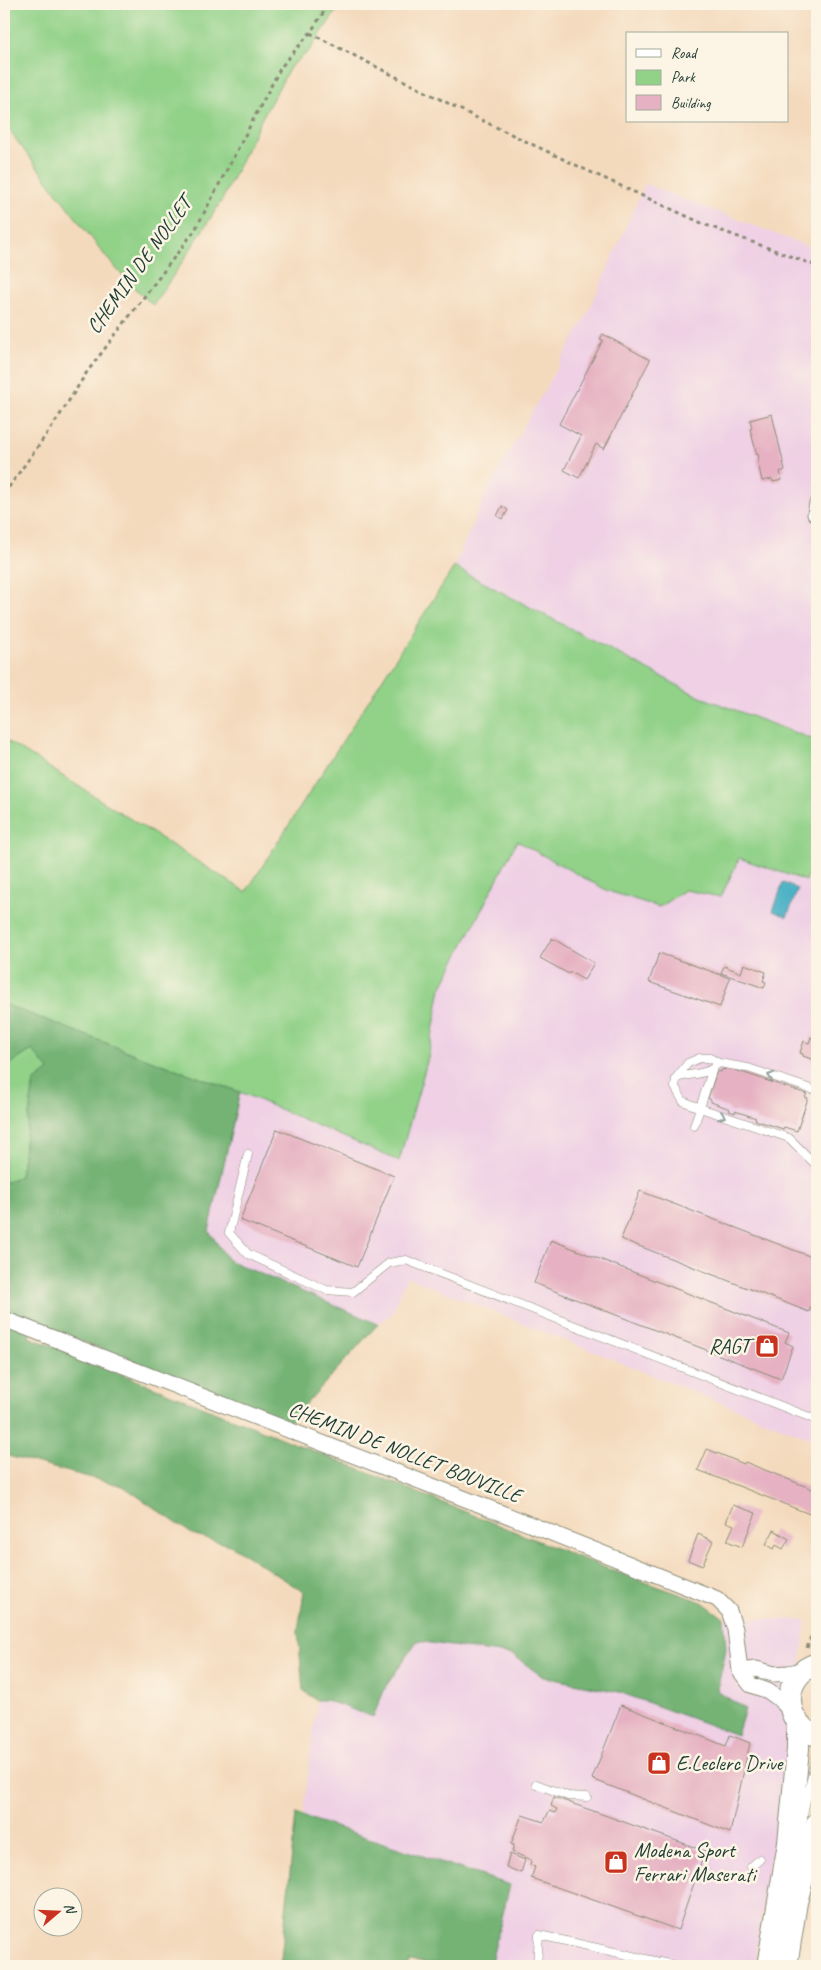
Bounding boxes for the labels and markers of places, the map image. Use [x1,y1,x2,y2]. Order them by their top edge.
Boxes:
place label: RAGT [709,1333,755,1359]
shop icon: RAGT [754,1333,780,1359]
shop icon: E.Leclerc Drive [646,1750,672,1776]
place label: E.Leclerc Drive [676,1750,785,1776]
place label: Modena Sport Ferrari Maserati [634,1837,759,1887]
shop icon: Modena Sport Ferrari Maserati [603,1849,629,1875]

